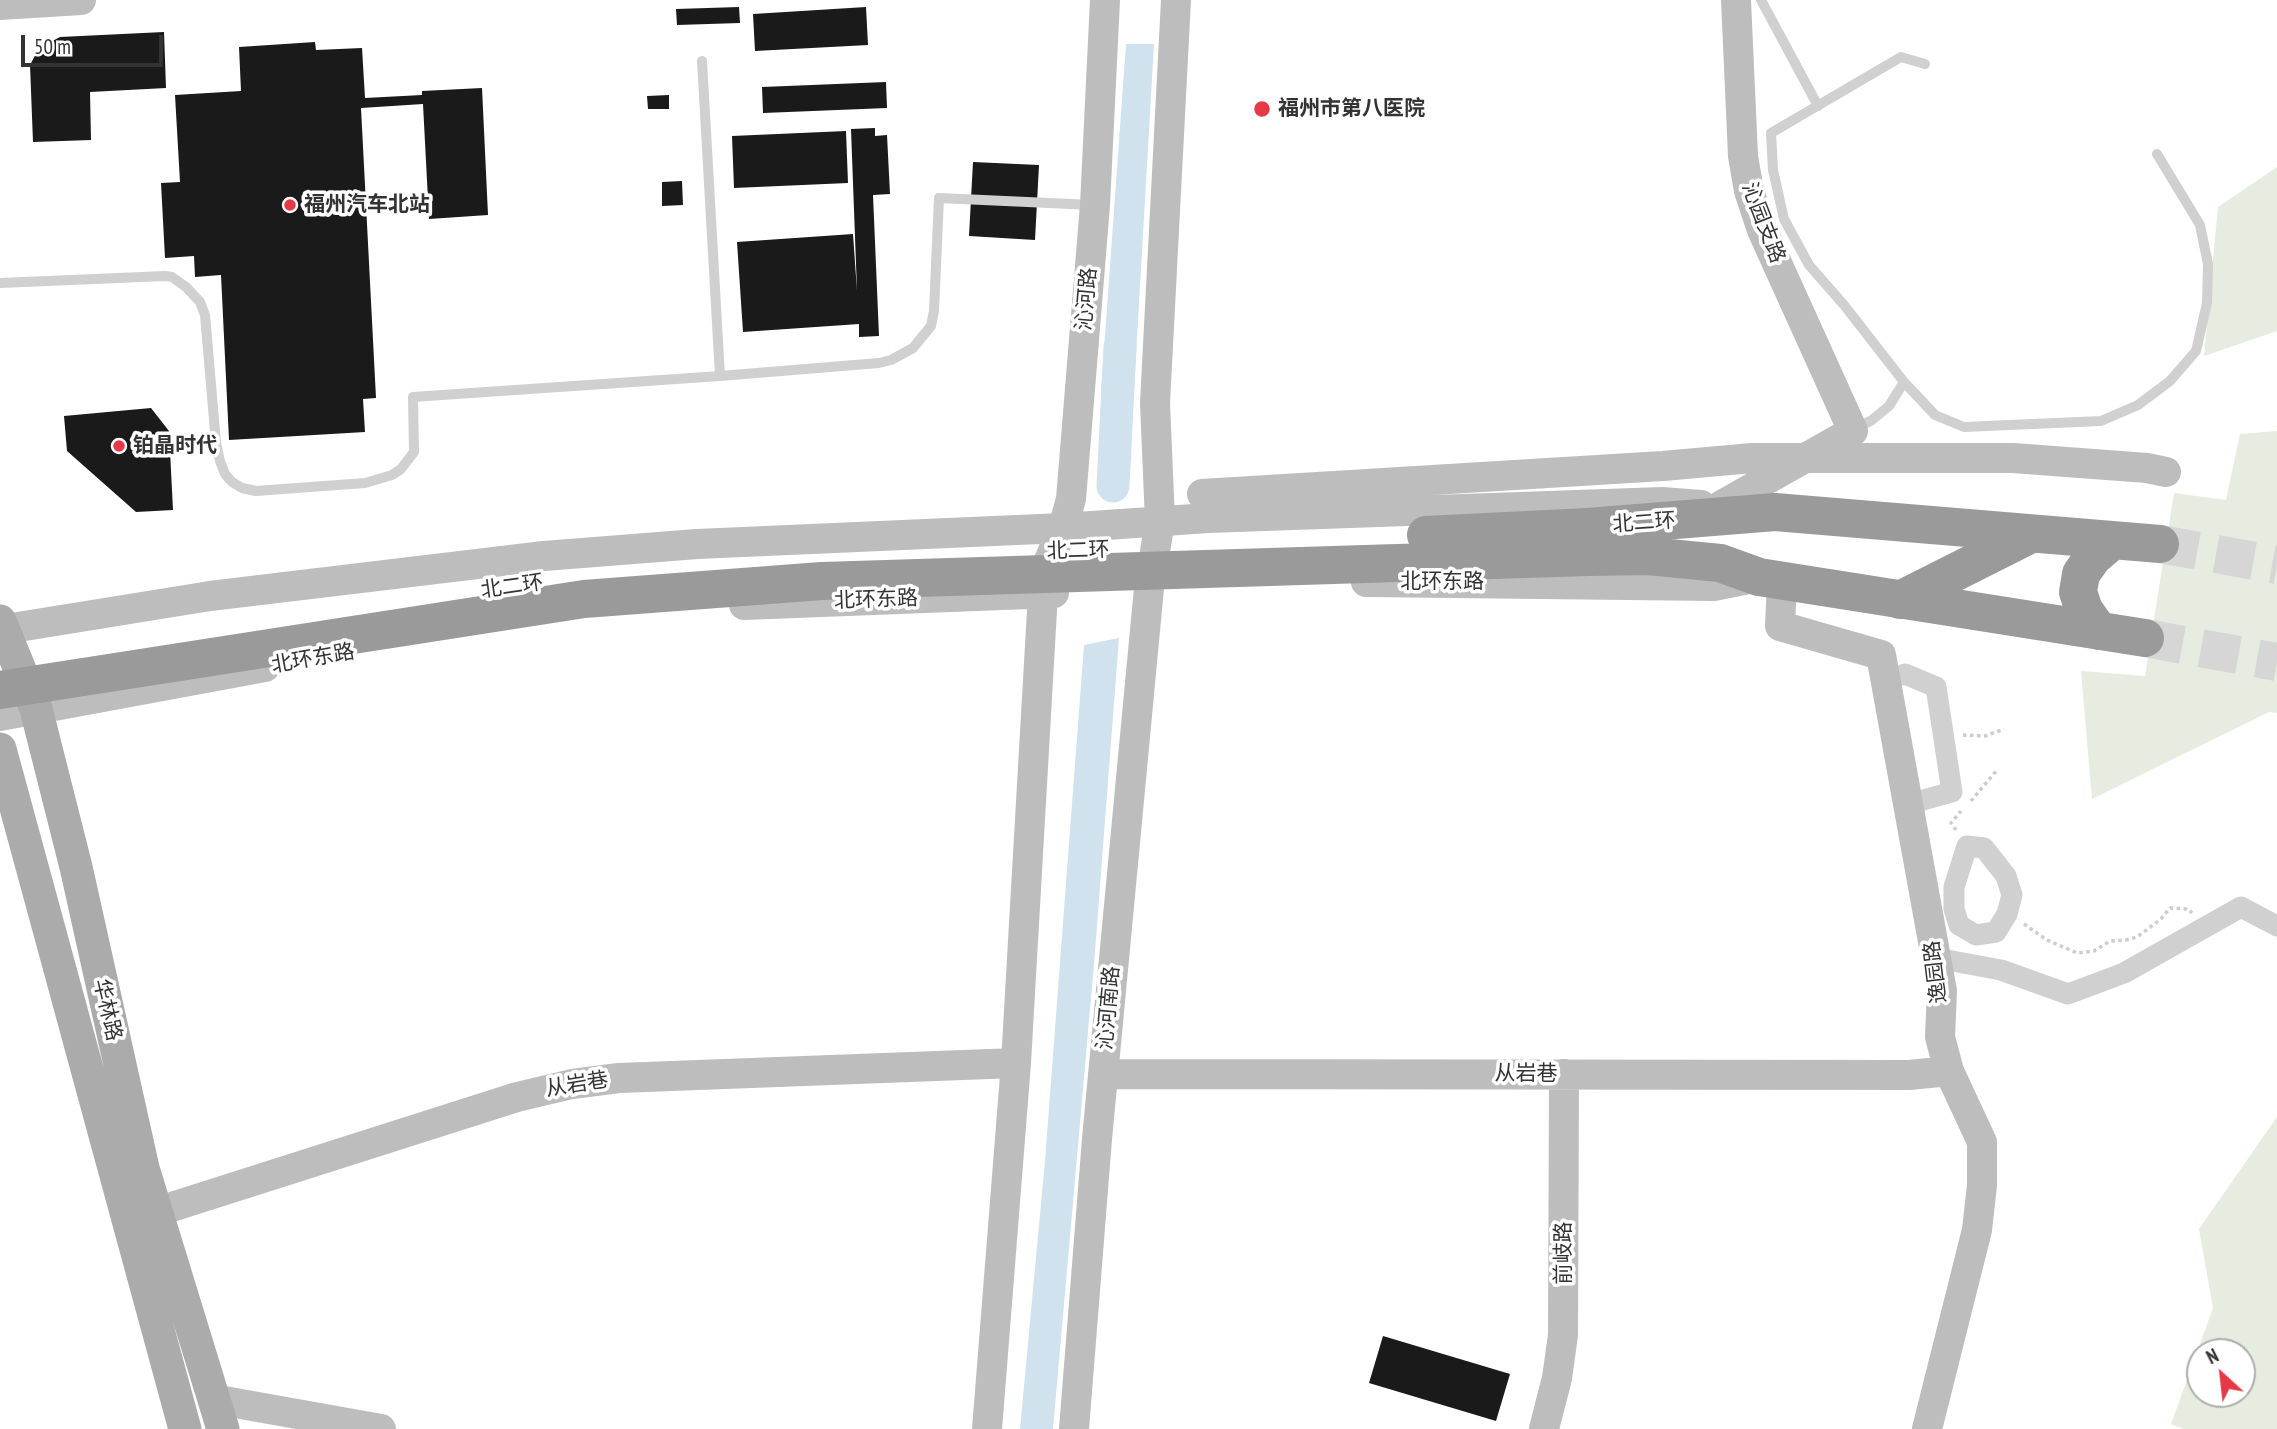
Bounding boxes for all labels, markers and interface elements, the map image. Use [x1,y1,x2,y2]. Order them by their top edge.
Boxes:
scale bar [24,21,166,65]
text: 50 m [34,33,71,60]
place label: 福州市第八医院 [1278,96,1425,122]
marker: 福州市第八医院 [1252,99,1272,119]
street label: 沁园支路 [1736,179,1790,267]
place label: 福州汽车北站 [304,192,430,218]
marker: 福州汽车北站 [282,197,298,213]
street label: 沁河路 [1072,267,1102,331]
place label: 铂晶时代 [133,433,217,459]
marker: 铂晶时代 [111,438,127,454]
street label: 北二环 [1612,508,1676,538]
street label: 北二环 [1046,537,1110,565]
street label: 北环东路 [1400,569,1484,595]
street label: 北二环 [479,570,545,604]
street label: 北环东路 [834,586,918,614]
street label: 北环东路 [269,639,357,679]
street label: 逸园路 [1920,939,1952,1005]
street label: 沁河南路 [1093,965,1125,1051]
street label: 华林路 [88,976,126,1044]
street label: 从岩巷 [1495,1061,1557,1087]
street label: 从岩巷 [544,1068,610,1102]
street label: 前岐路 [1551,1222,1577,1284]
north arrow [2186,1338,2256,1408]
text: N [2202,1343,2222,1369]

